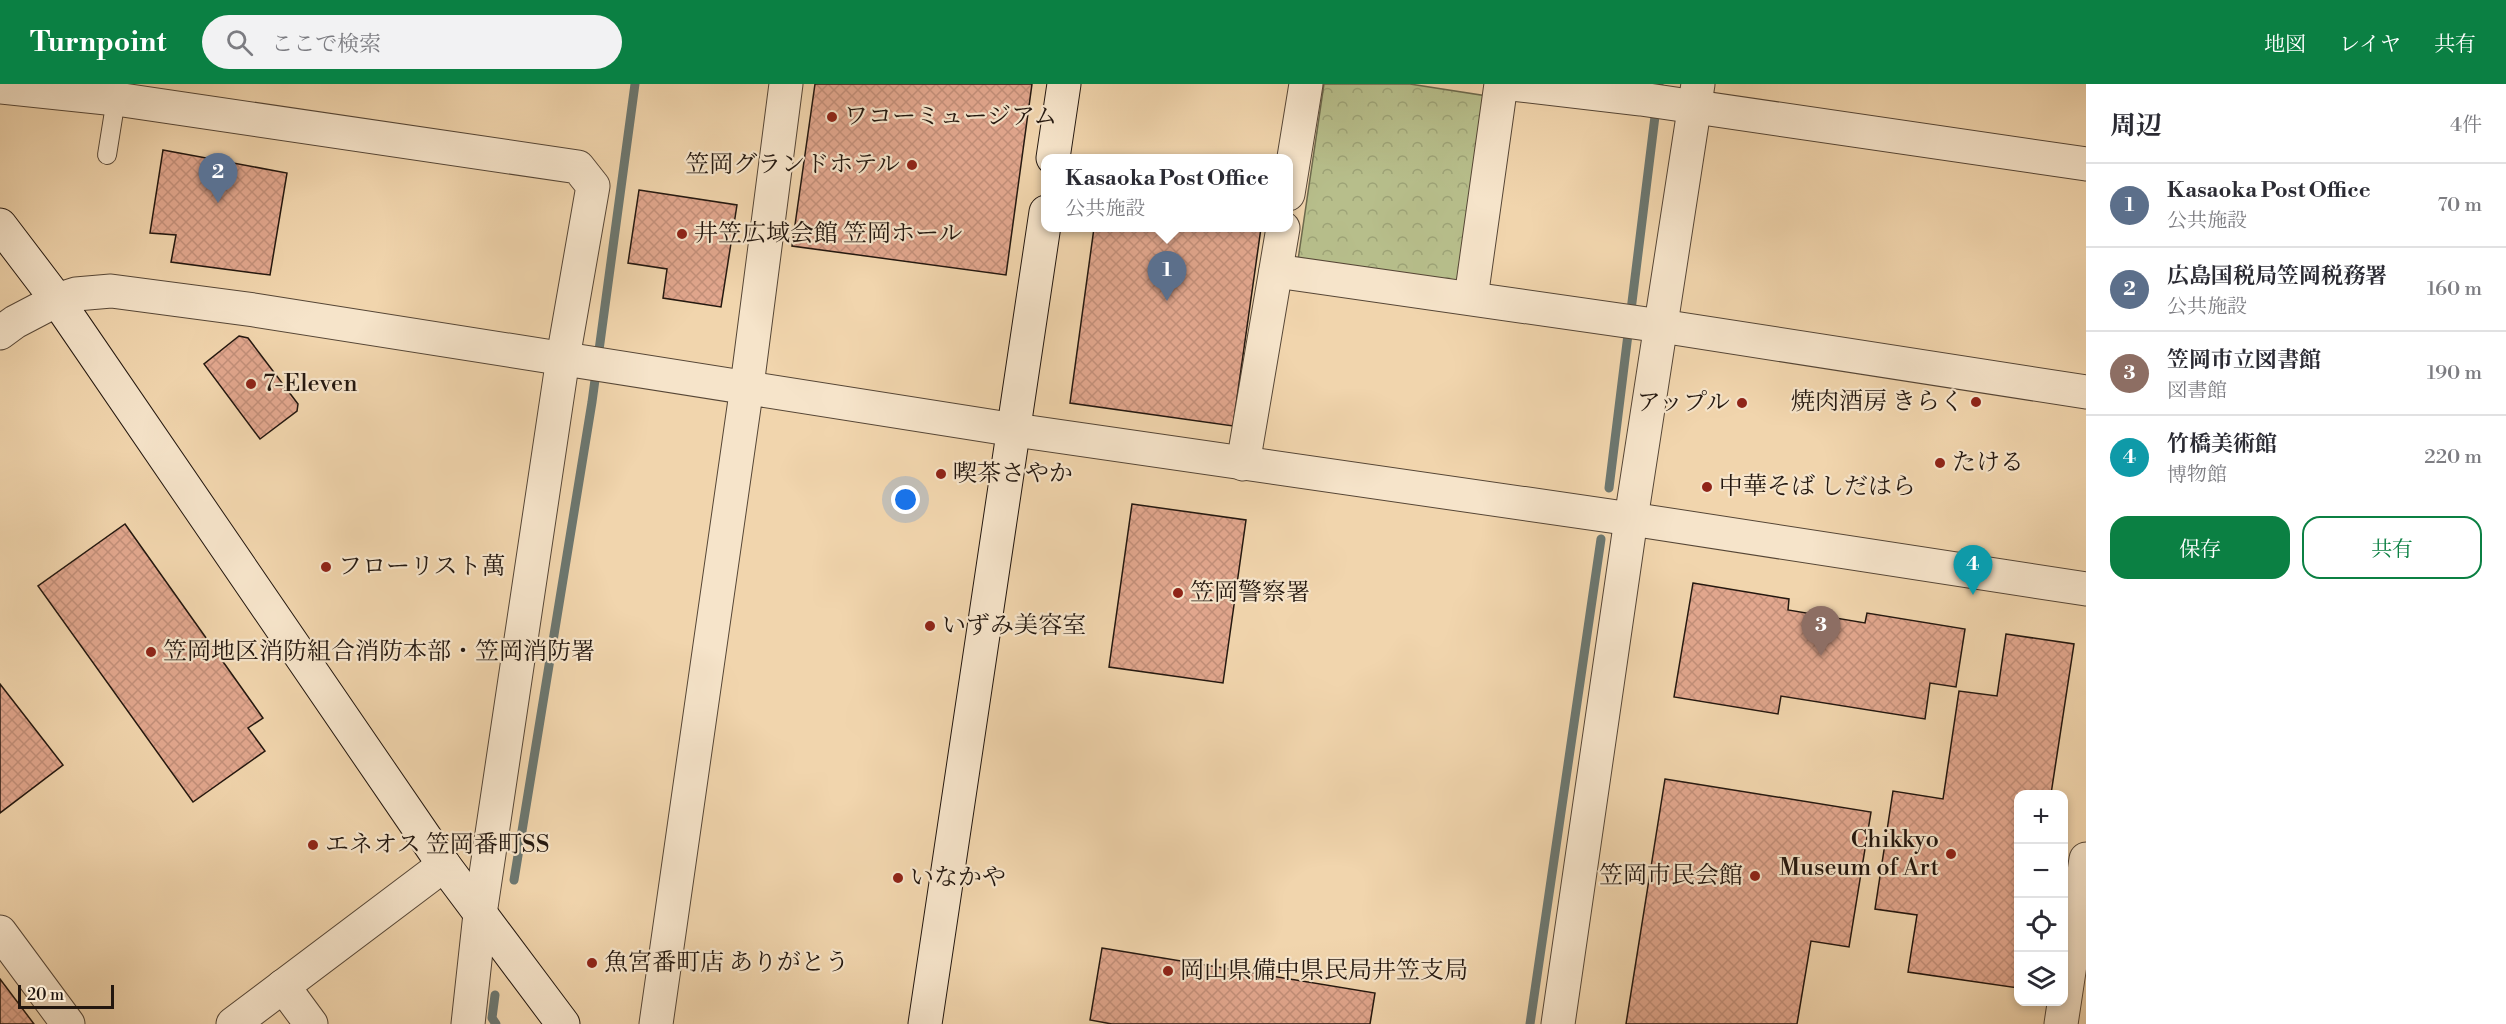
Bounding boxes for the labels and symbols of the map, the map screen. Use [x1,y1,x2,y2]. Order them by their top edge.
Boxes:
place label: ワコーミュージアム [844,102,1057,132]
marker: ワコーミュージアム [825,110,839,124]
place label: 笠岡グランドホテル [685,150,900,180]
pin: 2 [198,154,238,203]
marker: 笠岡グランドホテル [905,158,919,172]
place label: 井笠広域会館 笠岡ホール [694,219,962,249]
marker: 井笠広域会館 笠岡ホール [675,227,689,241]
pin: 1 [1148,252,1186,301]
place label: 7-Eleven [263,369,358,399]
marker: 7-Eleven [244,377,258,391]
place label: 焼肉酒房 きらく [1791,387,1964,417]
place label: アップル [1637,388,1730,418]
marker: 焼肉酒房 きらく [1969,395,1983,409]
marker: アップル [1735,396,1749,410]
place label: たける [1952,448,2024,478]
marker: たける [1933,456,1947,470]
place label: 喫茶さやか [953,459,1073,489]
marker: 喫茶さやか [934,467,948,481]
place label: 中華そば しだはら [1719,472,1916,502]
marker: 中華そば しだはら [1700,480,1714,494]
your location [891,485,920,514]
pin: 4 [1954,546,1992,595]
place label: フローリスト萬 [338,552,506,582]
marker: フローリスト萬 [319,560,333,574]
place label: 笠岡警察署 [1190,578,1310,608]
marker: 笠岡警察署 [1171,586,1185,600]
pin: 3 [1802,606,1840,656]
place label: いずみ美容室 [942,611,1086,641]
marker: いずみ美容室 [923,619,937,633]
place label: 笠岡地区消防組合消防本部・笠岡消防署 [163,637,595,667]
marker: 笠岡地区消防組合消防本部・笠岡消防署 [144,645,158,659]
place label: Chikkyo Museum of Art [1779,825,1939,883]
place label: エネオス 笠岡番町SS [325,830,549,860]
marker: エネオス 笠岡番町SS [306,838,320,852]
marker: Chikkyo Museum of Art [1944,847,1958,861]
place label: 笠岡市民会館 [1599,861,1743,891]
place label: いなかや [910,863,1006,893]
marker: 笠岡市民会館 [1748,869,1762,883]
marker: いなかや [891,871,905,885]
place label: 魚宮番町店 ありがとう [604,948,849,978]
marker: 魚宮番町店 ありがとう [585,956,599,970]
place label: 岡山県備中県民局井笠支局 [1180,956,1468,986]
marker: 岡山県備中県民局井笠支局 [1161,964,1175,978]
scale bar [18,982,114,1010]

